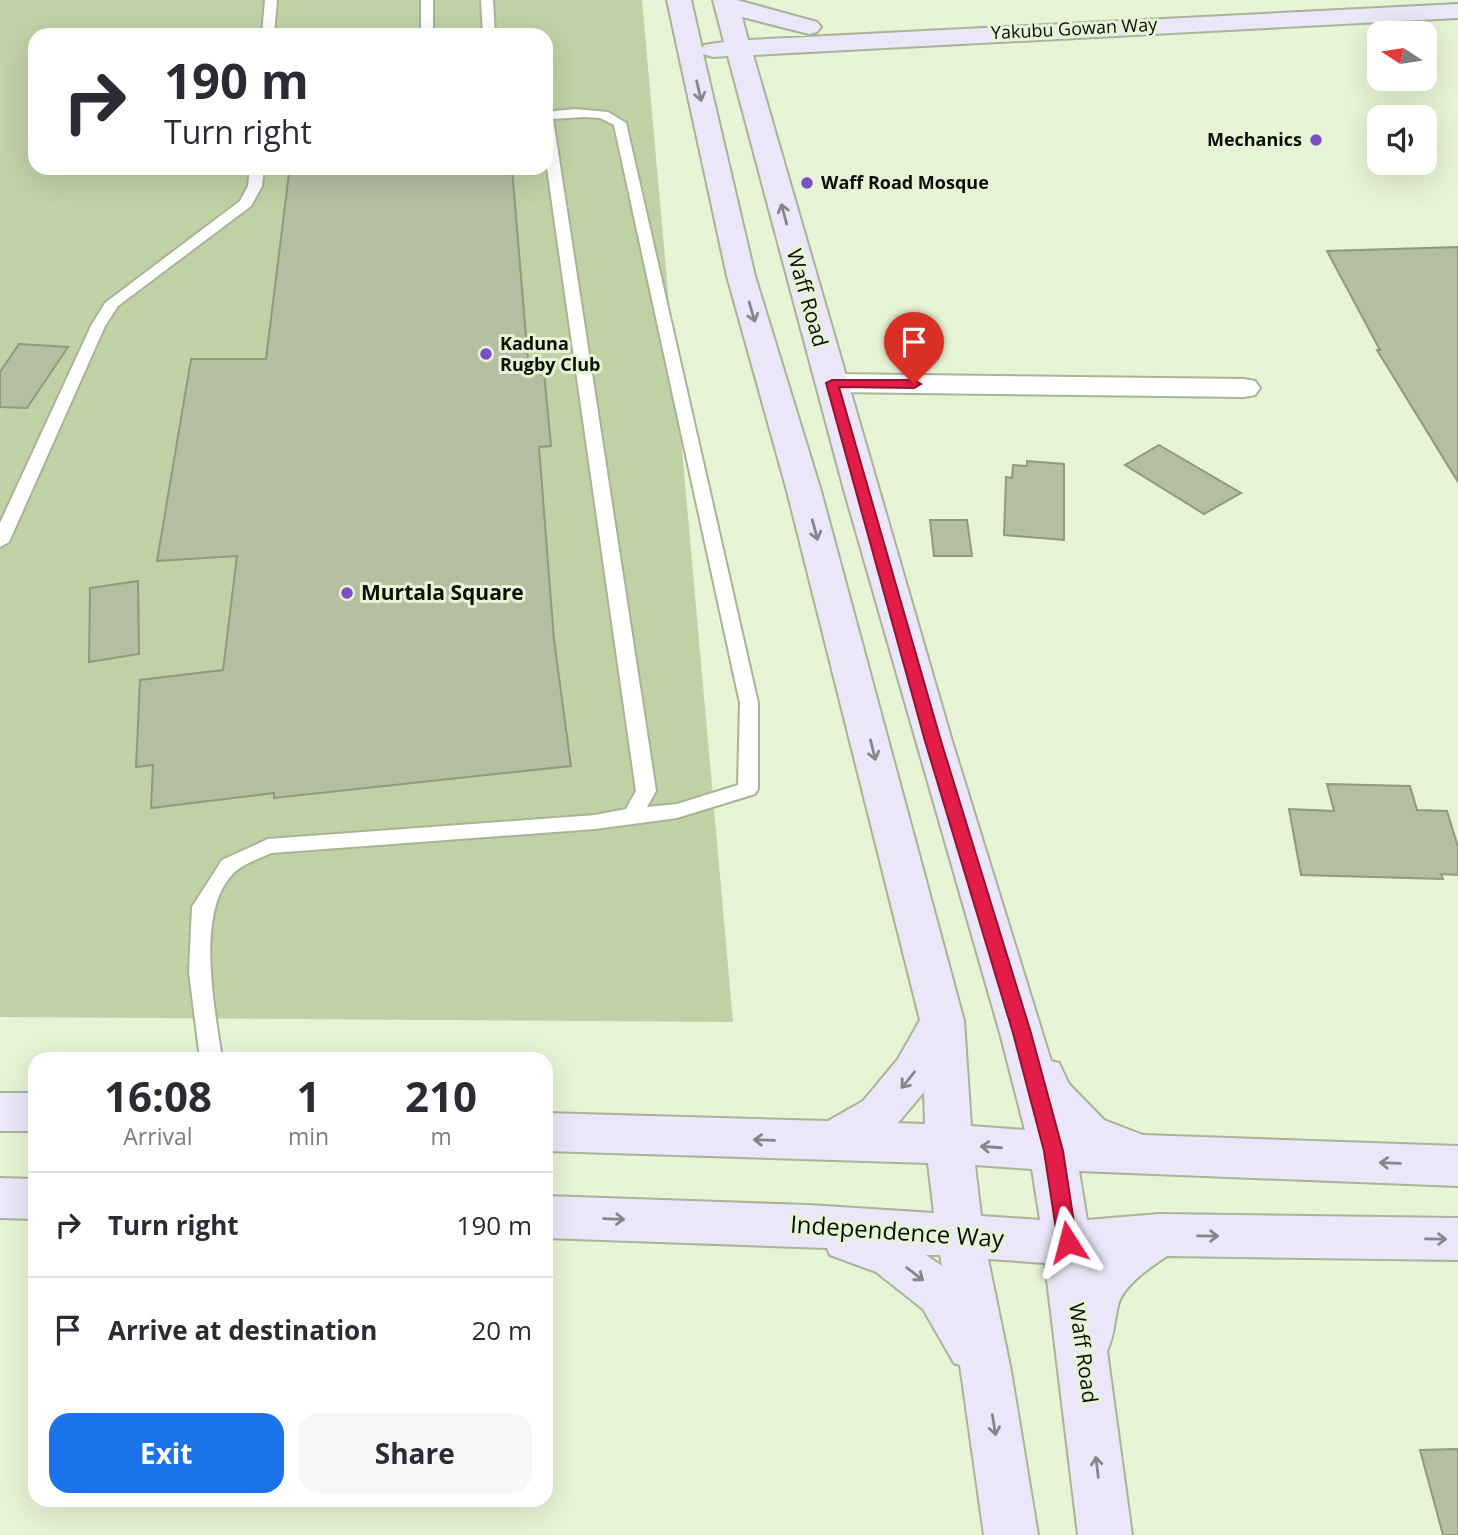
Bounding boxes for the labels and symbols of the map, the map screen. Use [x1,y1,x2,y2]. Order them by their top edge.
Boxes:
street label: Yakubu Gowan Way [990,12,1159,44]
north arrow [1367,21,1437,91]
one-way arrow [693,79,706,102]
place label: Mechanics [1207,127,1302,151]
marker: Mechanics [1308,132,1324,148]
place label: Waff Road Mosque [821,170,989,194]
marker: Waff Road Mosque [799,175,815,191]
one-way arrow [777,203,790,226]
street label: Waff Road [781,245,835,350]
one-way arrow [746,301,759,323]
pin [884,312,944,384]
place label: Kaduna Rugby Club [500,331,600,376]
marker: Kaduna Rugby Club [478,346,494,362]
one-way arrow [809,519,822,541]
place label: Murtala Square [361,578,524,606]
marker: Murtala Square [339,585,355,601]
one-way arrow [867,738,880,761]
one-way arrow [900,1070,916,1088]
one-way arrow [753,1133,776,1146]
one-way arrow [980,1140,1003,1153]
one-way arrow [1379,1156,1402,1170]
position arrow [1031,1205,1105,1279]
street label: Independence Way [789,1207,1006,1254]
one-way arrow [602,1212,625,1226]
one-way arrow [1196,1229,1219,1243]
one-way arrow [1424,1232,1447,1246]
one-way arrow [905,1266,923,1281]
street label: Waff Road [1063,1301,1105,1405]
one-way arrow [988,1413,1001,1436]
one-way arrow [1091,1456,1104,1479]

